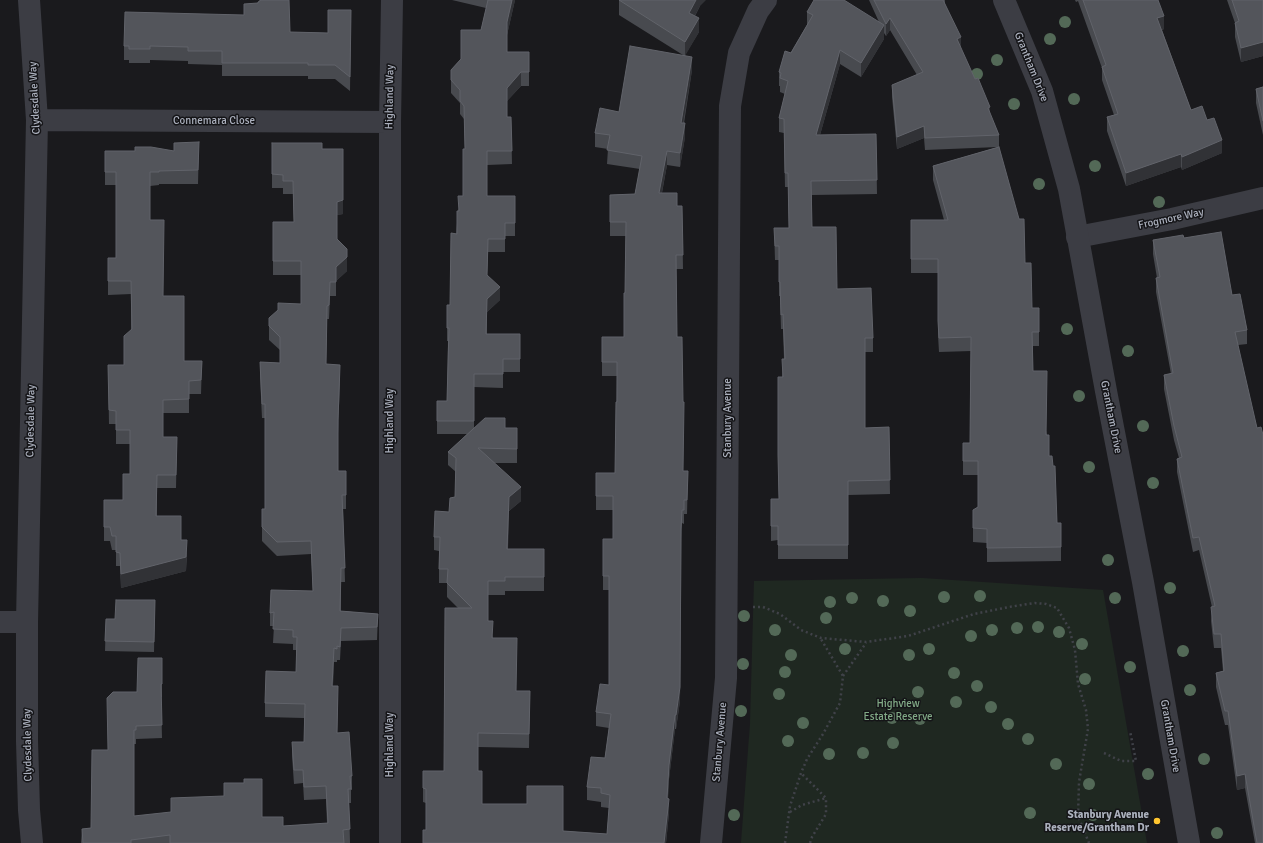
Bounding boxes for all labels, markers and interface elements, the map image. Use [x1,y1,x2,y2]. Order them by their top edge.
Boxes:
street label: Grantham Drive [1011,30,1051,104]
street label: Clydesdale Way [27,61,43,135]
street label: Highland Way [383,64,397,130]
street label: Connemara Close [173,114,255,128]
street label: Frogmore Way [1137,206,1205,232]
street label: Stanbury Avenue [721,378,735,458]
street label: Grantham Drive [1097,380,1125,454]
street label: Clydesdale Way [24,384,38,458]
street label: Highland Way [383,389,397,453]
park label: Highview Estate Reserve [863,697,933,723]
street label: Grantham Drive [1157,699,1183,773]
street label: Stanbury Avenue [710,702,730,782]
street label: Clydesdale Way [21,708,35,782]
street label: Highland Way [383,713,397,777]
place label: Stanbury Avenue Reserve/Grantham Dr [1045,808,1149,834]
marker: Stanbury Avenue Reserve/Grantham Dr [1152,816,1162,826]

